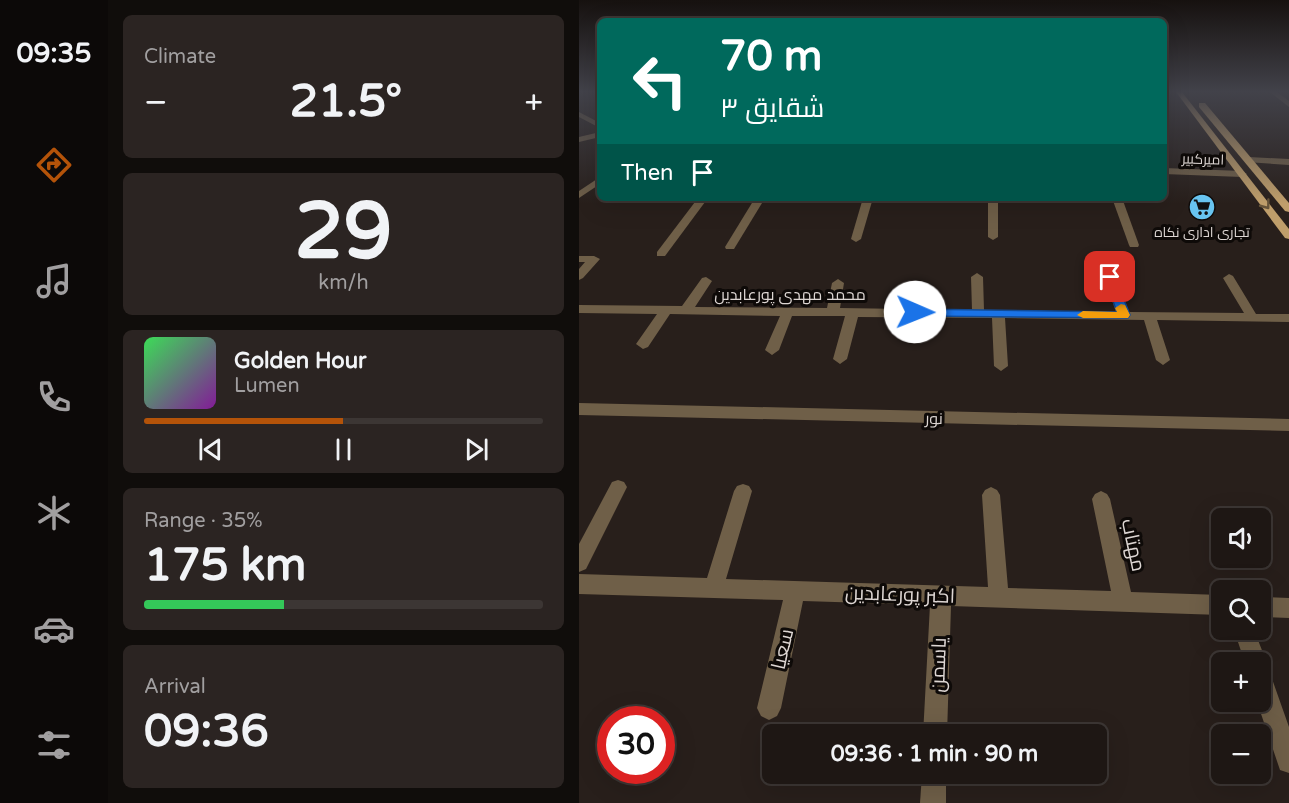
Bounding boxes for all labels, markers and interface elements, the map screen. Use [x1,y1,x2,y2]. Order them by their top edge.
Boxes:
text: 70 m [720,31,822,82]
text: 09:35 [17,37,91,70]
icon: left [621,42,699,120]
text: Climate [144,45,216,69]
text: 21.5° [290,75,402,129]
text: − [144,83,168,122]
text: + [524,83,543,122]
text: شقایق ۳ [720,92,824,125]
icon: directions [33,144,75,186]
street label: امیرکبیر [1181,150,1224,169]
icon: arrive [686,156,719,189]
text: Then [621,160,674,186]
text: 29 [295,185,392,279]
supermarket icon: تجاری اداری نکاه [1187,192,1217,222]
one-way arrow [1258,198,1269,209]
place label: تجاری اداری نکاه [1154,224,1250,241]
pin [1084,251,1135,302]
icon: music [33,260,75,302]
icon: arrive [1093,260,1126,293]
text: km/h [318,271,369,295]
position arrow [883,280,947,344]
street label: محمد مهدی پورعابدین [714,285,866,306]
text: Golden Hour [234,348,366,374]
text: Lumen [234,374,300,398]
icon: phone [33,376,75,418]
street label: نور [924,409,943,429]
icon: previous [194,433,227,466]
icon: pause [327,433,360,466]
icon: next [460,433,493,466]
icon: climate [33,492,75,534]
map controls [1211,508,1271,784]
button: sound [1211,508,1271,568]
text: Range · 35% [144,509,263,533]
street label: مهتاب [1116,516,1150,574]
text: 175 km [144,539,306,593]
button: search [1211,580,1271,640]
street label: اکبر پورعابدین [844,581,955,609]
icon: car [33,608,75,650]
street label: سعیا [767,627,799,672]
street label: یاسمن [926,636,952,693]
button: + [1211,652,1271,712]
text: Arrival [144,675,206,699]
text: 09:36 [144,705,269,759]
speed limit sign: 30 [597,706,675,784]
icon: filters [33,724,75,766]
button: − [1211,724,1271,784]
text: 09:36 · 1 min · 90 m [831,741,1038,767]

